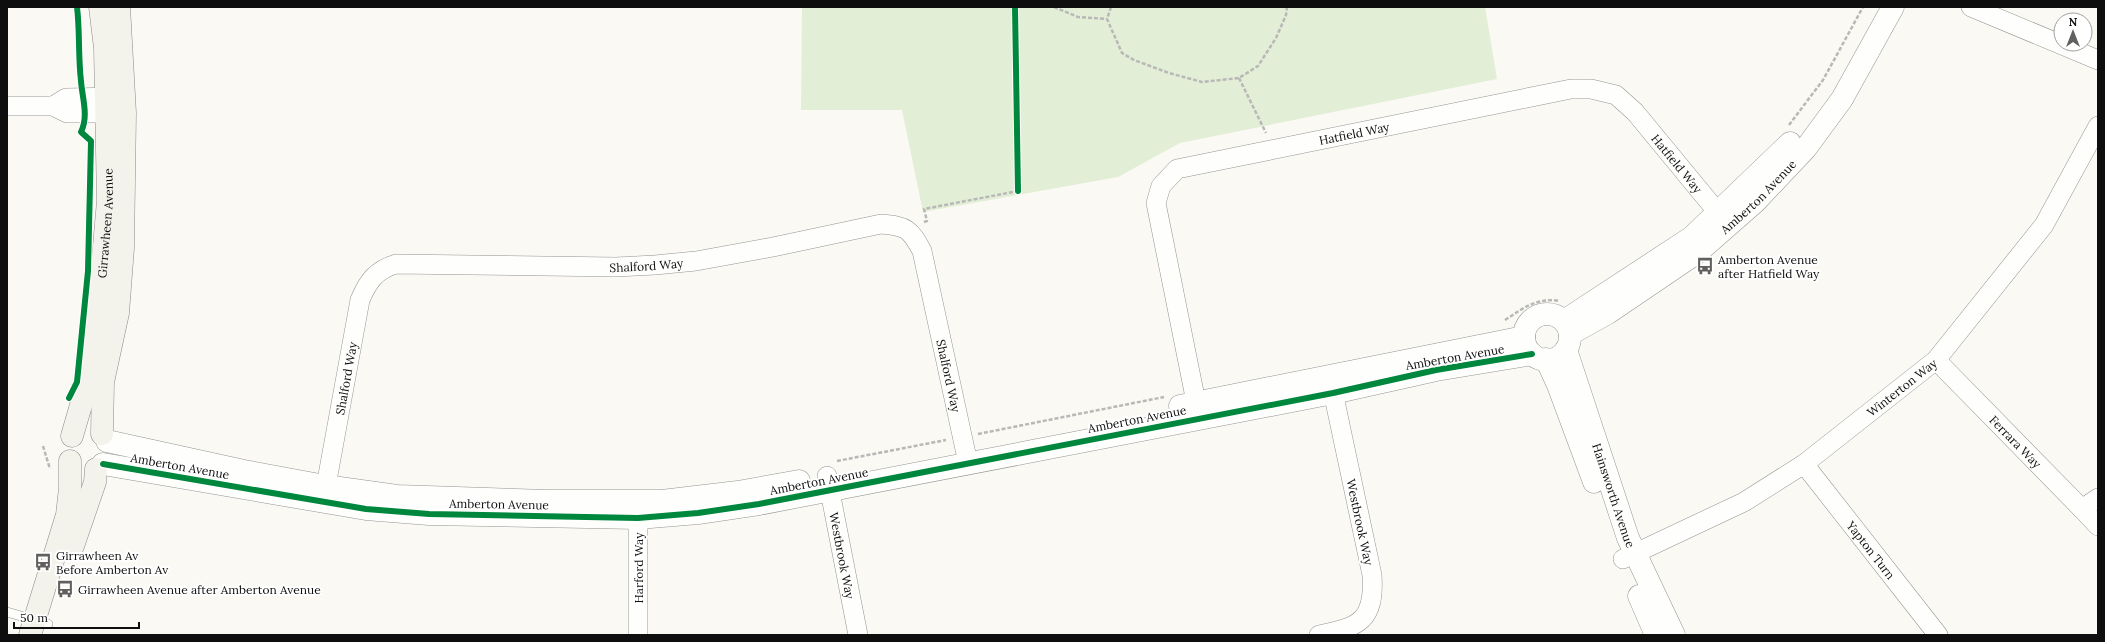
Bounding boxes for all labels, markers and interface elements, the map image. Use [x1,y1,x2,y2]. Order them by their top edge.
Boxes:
north arrow [2053,12,2093,52]
text: N [2069,15,2078,29]
street label: Hatfield Way [1317,118,1391,148]
street label: Hatfield Way [1649,131,1706,196]
street label: Amberton Avenue [1716,156,1799,237]
street label: Girrawheen Avenue [94,168,116,279]
place label: Amberton Avenue after Hatfield Way [1717,252,1820,281]
street label: Shalford Way [609,255,685,275]
bus stop icon: Amberton Avenue after Hatfield Way [1695,256,1715,276]
street label: Shalford Way [934,338,964,414]
street label: Shalford Way [332,340,360,416]
street label: Amberton Avenue [1404,341,1506,373]
street label: Winterton Way [1864,355,1940,419]
street label: Amberton Avenue [1086,402,1188,436]
street label: Ferrara Way [1987,412,2045,471]
street label: Hainsworth Avenue [1590,441,1639,550]
street label: Amberton Avenue [129,450,231,482]
street label: Amberton Avenue [768,464,870,498]
street label: Westbrook Way [1344,478,1377,567]
street label: Amberton Avenue [448,496,550,512]
street label: Westbrook Way [827,511,858,601]
street label: Yapton Turn [1843,517,1899,582]
street label: Harford Way [631,532,646,604]
place label: Girrawheen Av Before Amberton Av [56,548,169,577]
bus stop icon: Girrawheen Av Before Amberton Av [33,552,53,572]
bus stop icon: Girrawheen Avenue after Amberton Avenue [55,579,75,599]
place label: Girrawheen Avenue after Amberton Avenue [78,582,321,597]
scale bar [14,604,139,630]
text: 50 m [20,610,48,625]

